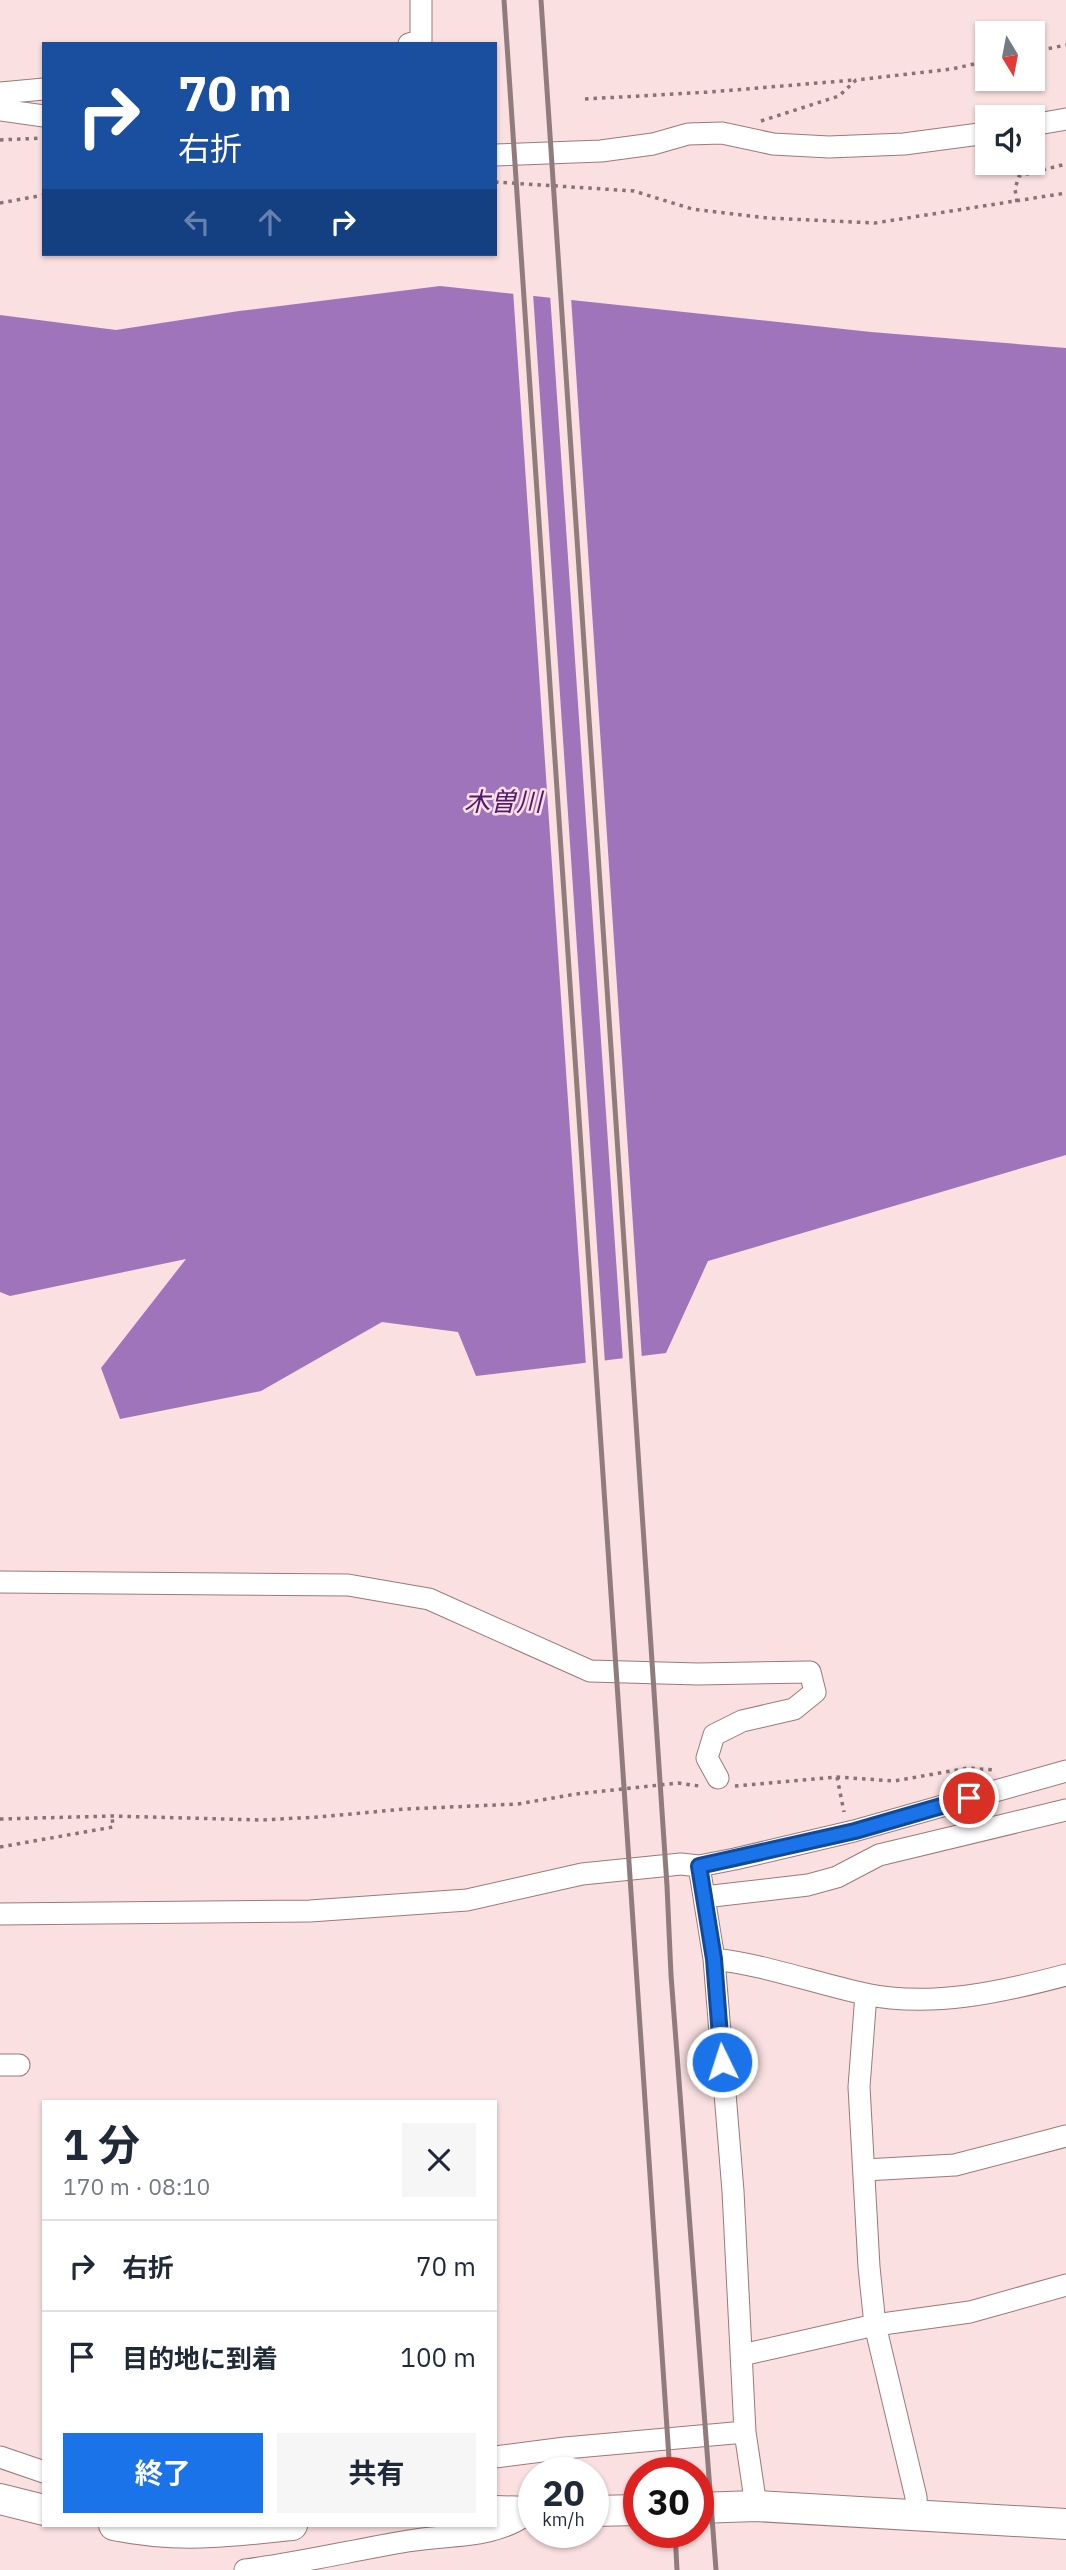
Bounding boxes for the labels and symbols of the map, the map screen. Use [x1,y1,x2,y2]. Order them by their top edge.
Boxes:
north arrow [975,21,1045,91]
water label: 木曽川 [464,784,545,818]
pin [939,1768,999,1828]
position arrow [685,2025,759,2099]
speed limit sign: 30 [623,2457,714,2548]

